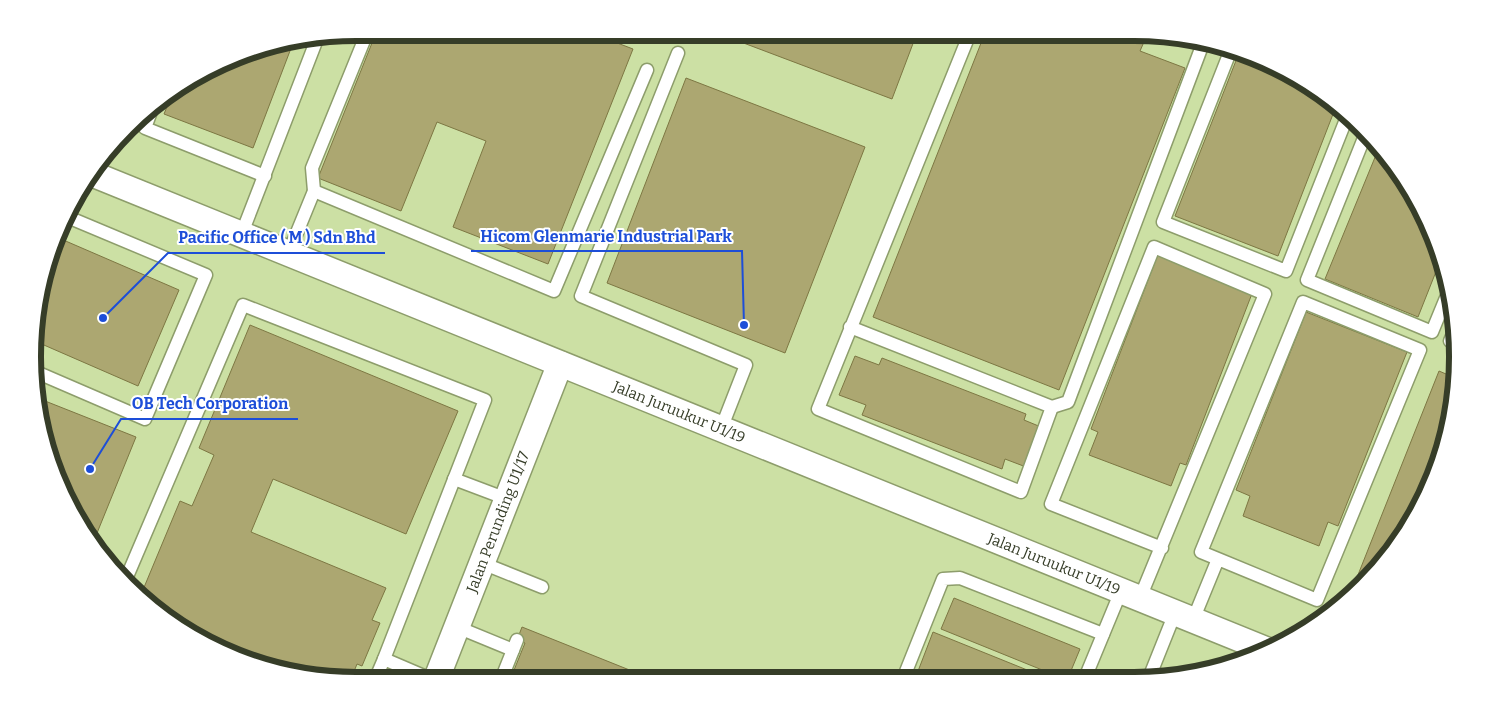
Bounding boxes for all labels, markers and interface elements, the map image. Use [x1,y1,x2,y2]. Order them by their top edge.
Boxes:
callout: Hicom Glenmarie Industrial Park [471,220,742,251]
callout: Pacific Office ( M ) Sdn Bhd [168,222,385,253]
text: Hicom Glenmarie Industrial Park [480,227,732,246]
text: Pacific Office ( M ) Sdn Bhd [178,228,376,247]
street label: Jalan Juruukur U1/19 [609,377,748,447]
callout: OB Tech Corporation [121,388,298,419]
text: OB Tech Corporation [132,394,289,413]
street label: Jalan Perunding U1/17 [462,448,533,596]
street label: Jalan Juruukur U1/19 [984,529,1123,599]

